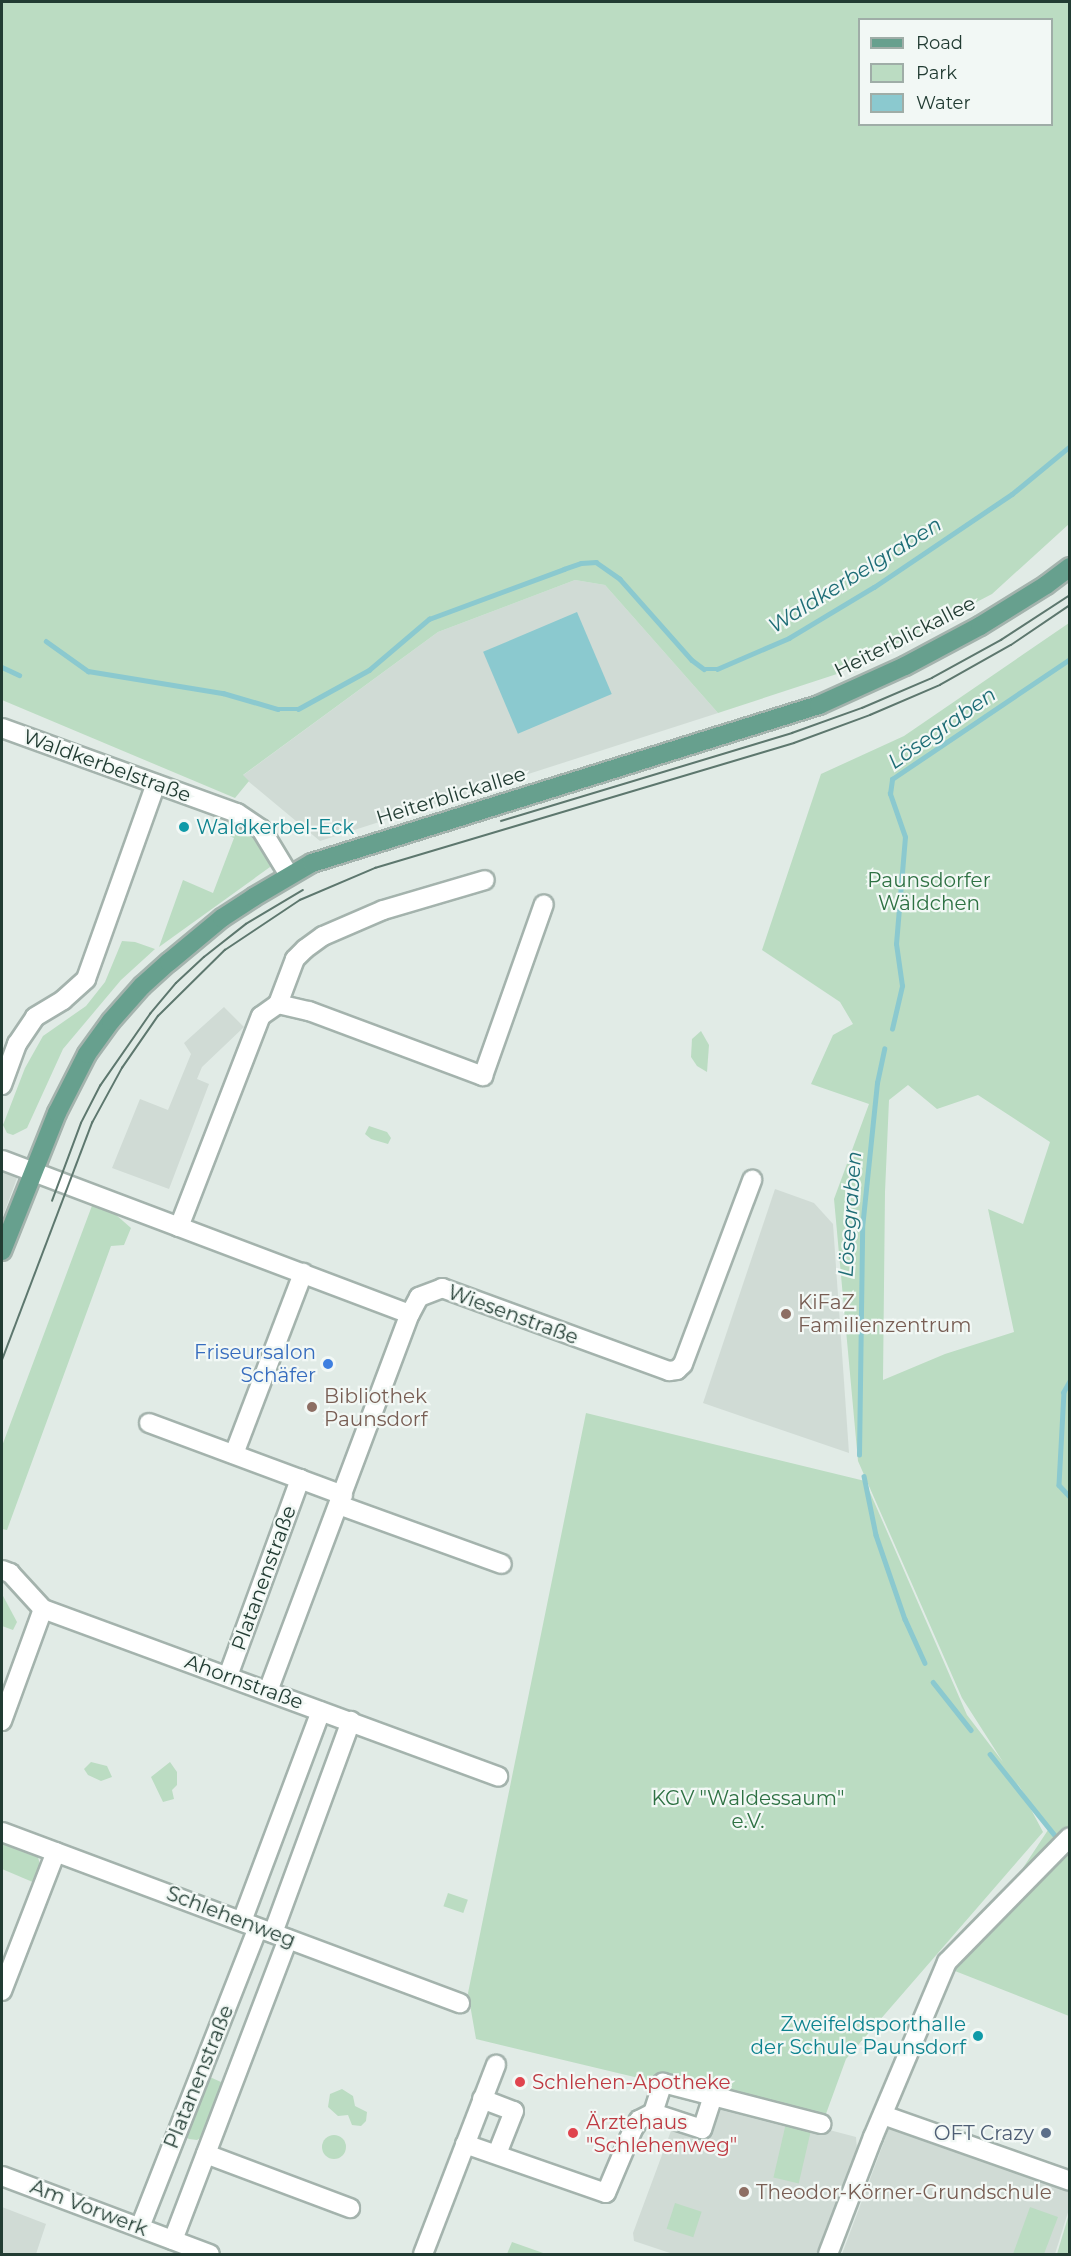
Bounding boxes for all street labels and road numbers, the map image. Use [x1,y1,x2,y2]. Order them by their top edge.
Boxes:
street label: Heiterblickallee [830,591,980,683]
street label: Waldkerbelstraße [20,725,194,807]
street label: Heiterblickallee [373,762,529,830]
street label: Wiesenstraße [445,1280,581,1350]
street label: Platanenstraße [227,1502,301,1654]
street label: Ahornstraße [182,1649,306,1715]
street label: Schlehenweg [163,1881,299,1953]
street label: Platanenstraße [159,2002,239,2152]
street label: Am Vorwerk [27,2175,151,2241]

